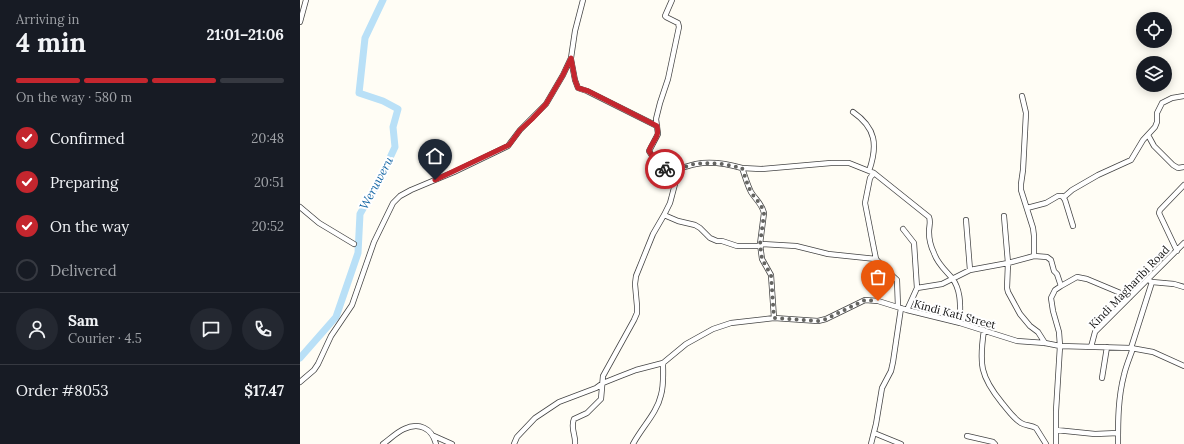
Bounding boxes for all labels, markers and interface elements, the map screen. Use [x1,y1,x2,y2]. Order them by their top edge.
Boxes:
text: Arriving in [16,11,79,28]
map controls [1136,12,1172,92]
button: locate [1136,12,1172,48]
text: 21:01–21:06 [207,25,284,44]
text: 4 min [16,26,86,59]
button: layers [1136,56,1172,92]
text: On the way · 580 m [16,89,132,106]
icon: check [16,127,38,149]
text: Confirmed [50,129,125,148]
text: 20:48 [251,130,284,147]
pin [418,139,452,180]
icon: home [424,145,446,167]
courier [645,149,685,189]
water label: Weruweru [356,153,397,212]
icon: bike [654,158,676,180]
icon: check [16,171,38,193]
text: Preparing [50,173,118,192]
text: 20:51 [254,174,284,191]
icon: check [16,215,38,237]
text: On the way [50,217,129,236]
text: 20:52 [252,218,284,235]
street label: Kindi Magharibi Road [1086,242,1173,331]
pin [861,260,895,301]
text: Delivered [50,261,117,280]
icon: bag [867,266,889,288]
street label: Kindi Kati Street [912,296,998,332]
button: person [16,308,58,350]
button: chat [190,308,232,350]
button: phone [242,308,284,350]
text: Sam [68,311,99,330]
text: Courier · 4.5 [68,330,142,347]
text: Order #8053 [16,381,109,400]
text: $17.47 [244,381,284,400]

